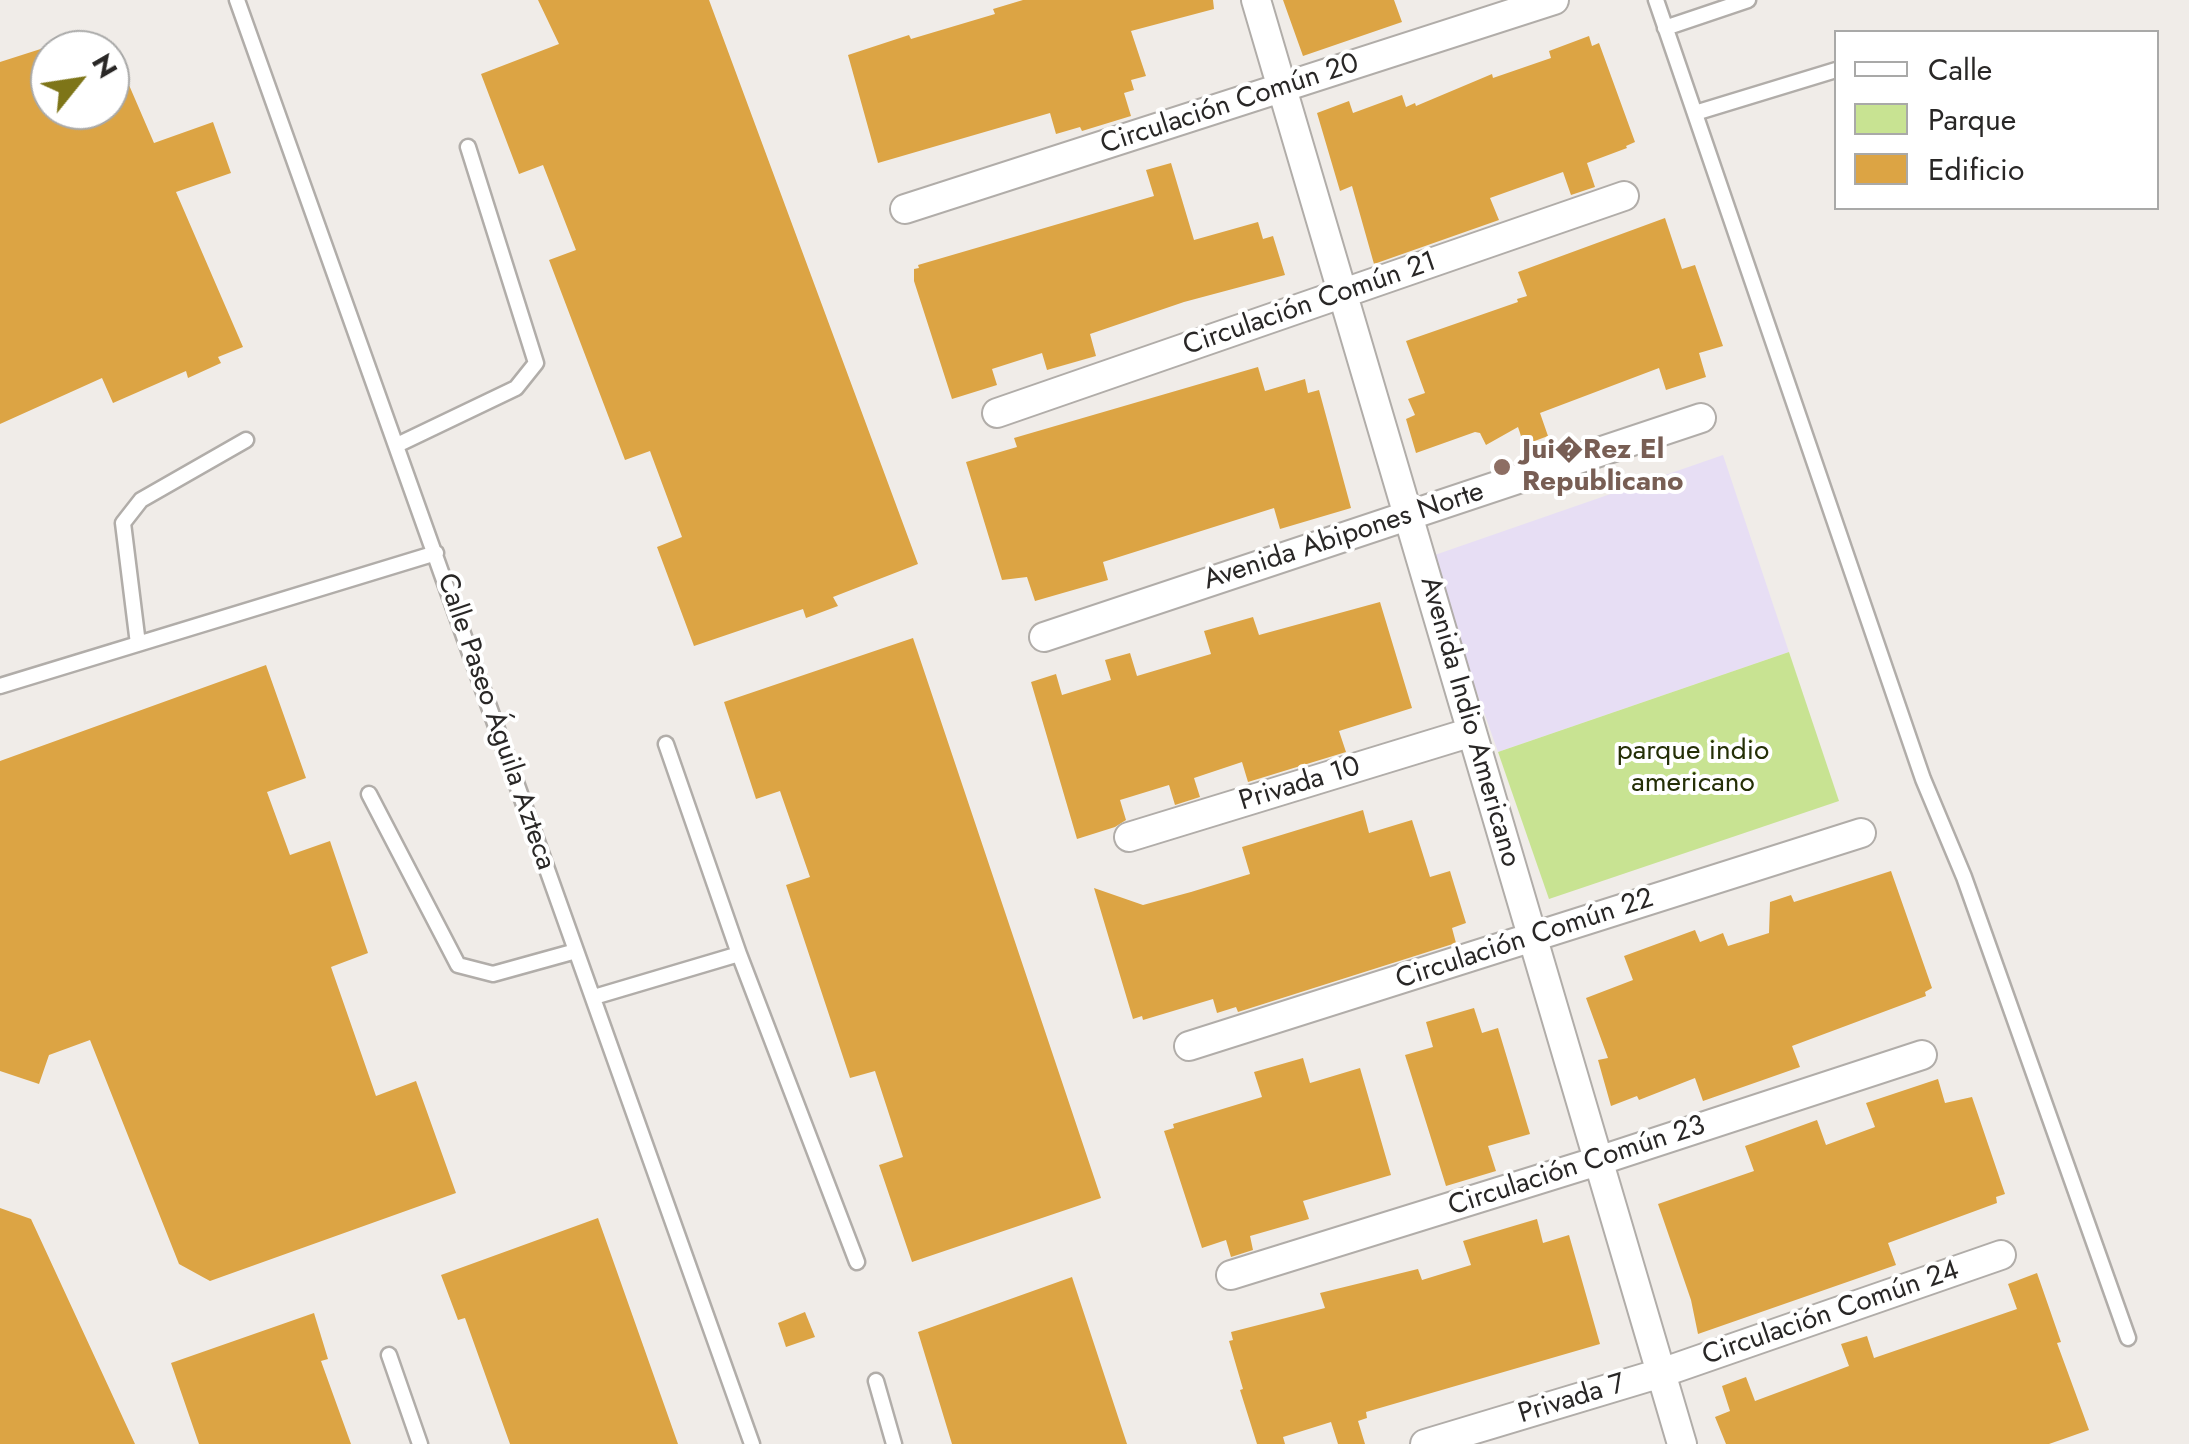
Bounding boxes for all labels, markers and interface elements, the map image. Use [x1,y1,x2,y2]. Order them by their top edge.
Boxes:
north arrow [30,30,130,130]
legend [1834,30,2159,210]
text: N [81,46,128,86]
street label: Circulación Común 20 [1097,47,1363,163]
text: Calle [1928,48,1992,91]
text: Parque [1928,98,2016,141]
text: Edificio [1928,148,2024,191]
street label: Circulación Común 21 [1179,246,1441,364]
place label: Jui�Rez El Republicano [1522,434,1684,500]
marker: Jui�Rez El Republicano [1491,456,1513,478]
street label: Avenida Abipones Norte [1200,476,1488,598]
street label: Calle Paseo Águila Azteca [428,569,562,875]
street label: Avenida Indio Americano [1411,573,1527,871]
park label: parque indio americano [1617,735,1769,801]
street label: Privada 10 [1235,751,1365,819]
street label: Circulación Común 22 [1392,883,1658,997]
street label: Circulación Común 23 [1444,1110,1710,1224]
street label: Circulación Común 24 [1698,1254,1964,1374]
street label: Privada 7 [1514,1368,1630,1432]

